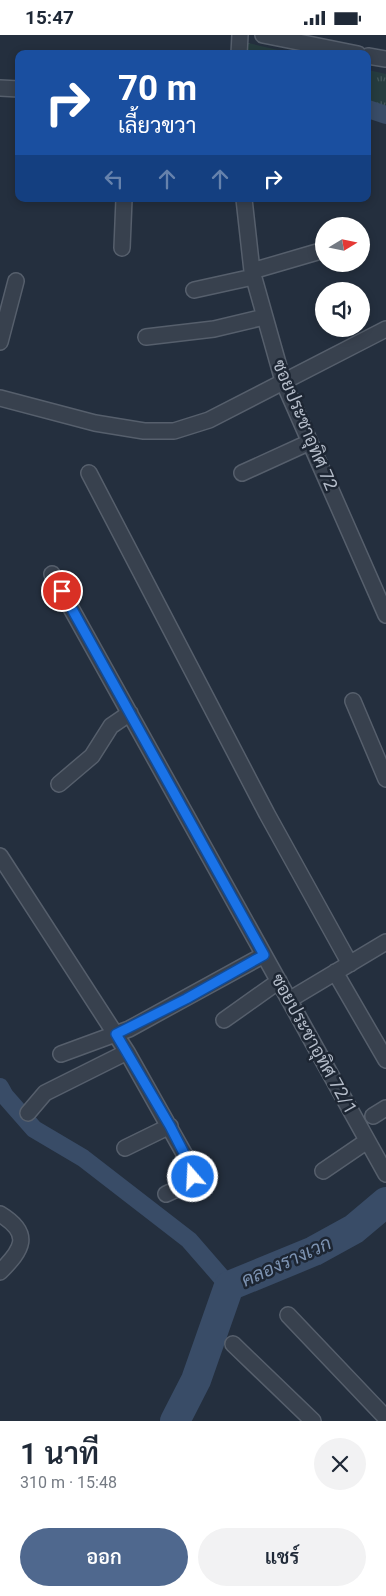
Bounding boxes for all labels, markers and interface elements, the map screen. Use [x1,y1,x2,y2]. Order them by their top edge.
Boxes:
text: 15:47 [25,6,74,29]
text: 70 m [118,68,197,109]
icon: right [35,70,100,135]
text: เลี้ยวขวา [118,113,196,138]
icon: left [100,165,128,193]
icon: ahead [153,165,181,193]
icon: ahead [206,165,234,193]
icon: right [259,165,287,193]
north arrow [315,217,370,273]
map controls [315,217,370,337]
button: sound [315,282,370,337]
street label: ซอยประชาอุทิศ 72 [267,356,342,494]
pin [41,570,83,612]
icon: arrive [48,577,76,605]
street label: ซอยประชาอุทิศ 72/1 [265,970,362,1119]
position arrow [166,1150,218,1202]
water label: คลองรางเวก [238,1231,335,1291]
text: 1 นาที [20,1436,99,1471]
button: close [314,1438,366,1490]
text: 310 m · 15:48 [20,1473,117,1492]
button: ออก [20,1528,188,1586]
button: แชร์ [198,1528,366,1586]

